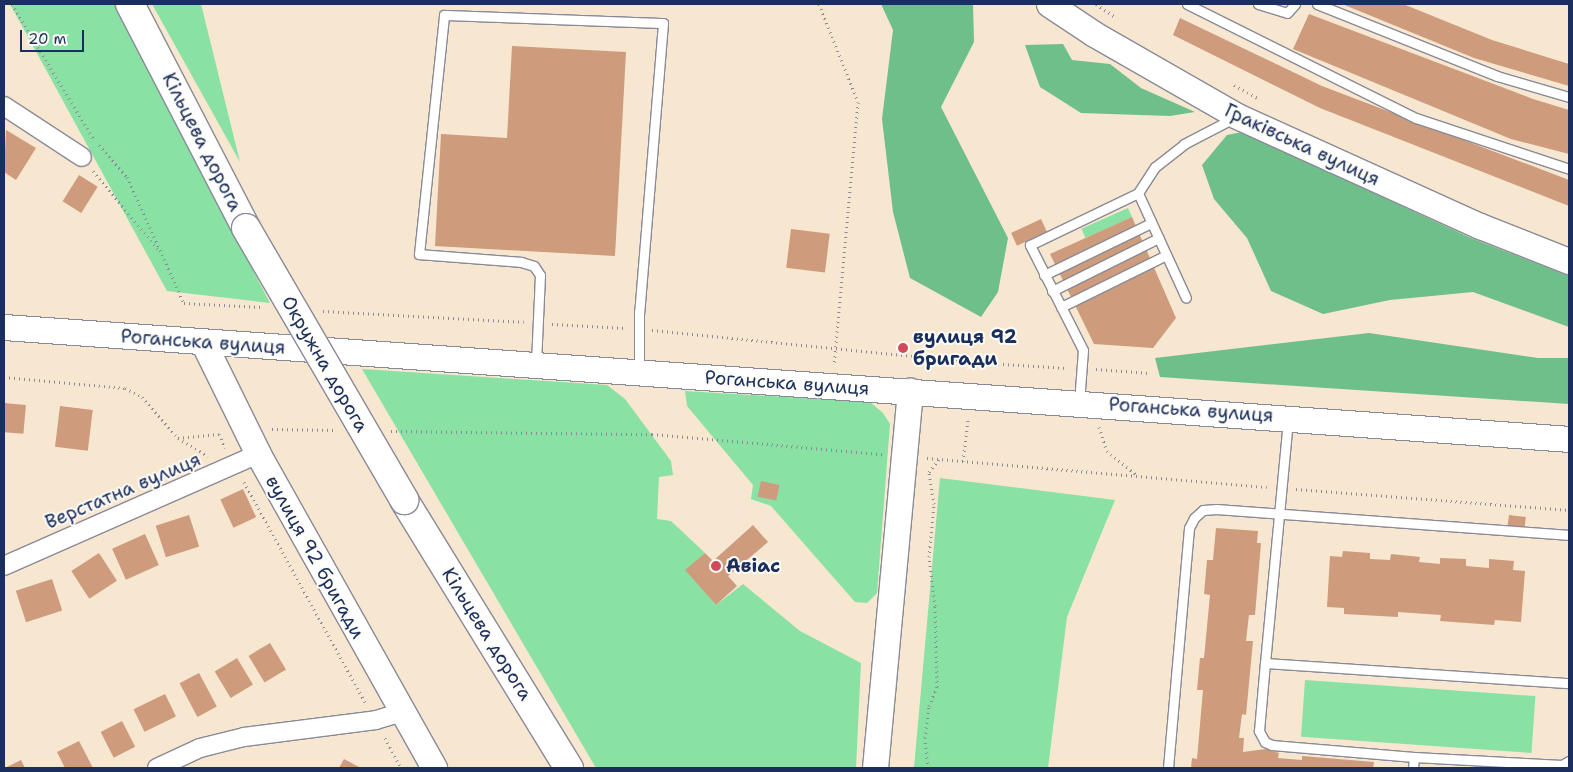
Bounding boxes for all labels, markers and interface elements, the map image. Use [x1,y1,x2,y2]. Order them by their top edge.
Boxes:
scale bar [22,20,86,52]
text: 20 m [28,29,67,49]
street label: Кільцева дорога [157,69,247,215]
street label: Граківська вулиця [1221,99,1383,191]
street label: Окружна дорога [277,292,373,436]
street label: Роганська вулиця [120,325,286,359]
place label: вулиця 92 бригади [913,326,1017,370]
marker: вулиця 92 бригади [897,342,909,354]
street label: Роганська вулиця [704,366,870,400]
street label: Роганська вулиця [1108,393,1274,427]
street label: Верстатна вулиця [42,448,204,534]
street label: вулиця 92 бригади [261,471,369,643]
place label: Авіас [726,555,780,577]
marker: Авіас [710,560,722,572]
street label: Кільцева дорога [437,563,537,705]

